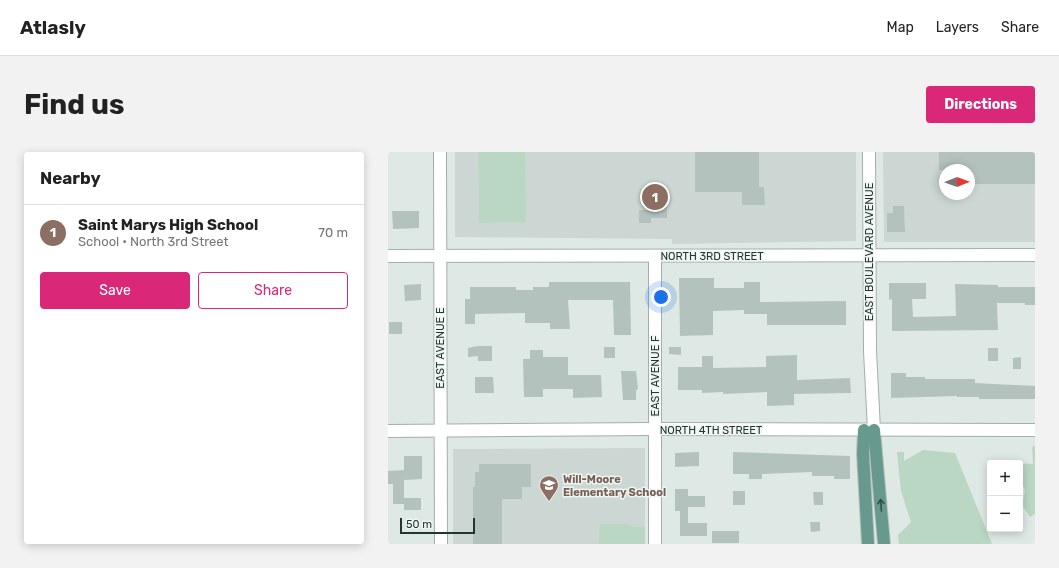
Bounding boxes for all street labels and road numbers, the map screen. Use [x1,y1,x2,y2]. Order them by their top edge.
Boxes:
street label: EAST BOULEVARD AVENUE [863,182,876,321]
street label: NORTH 3RD STREET [660,250,764,263]
street label: EAST AVENUE E [434,307,447,389]
street label: EAST AVENUE F [649,335,662,417]
street label: NORTH 4TH STREET [660,424,763,437]

